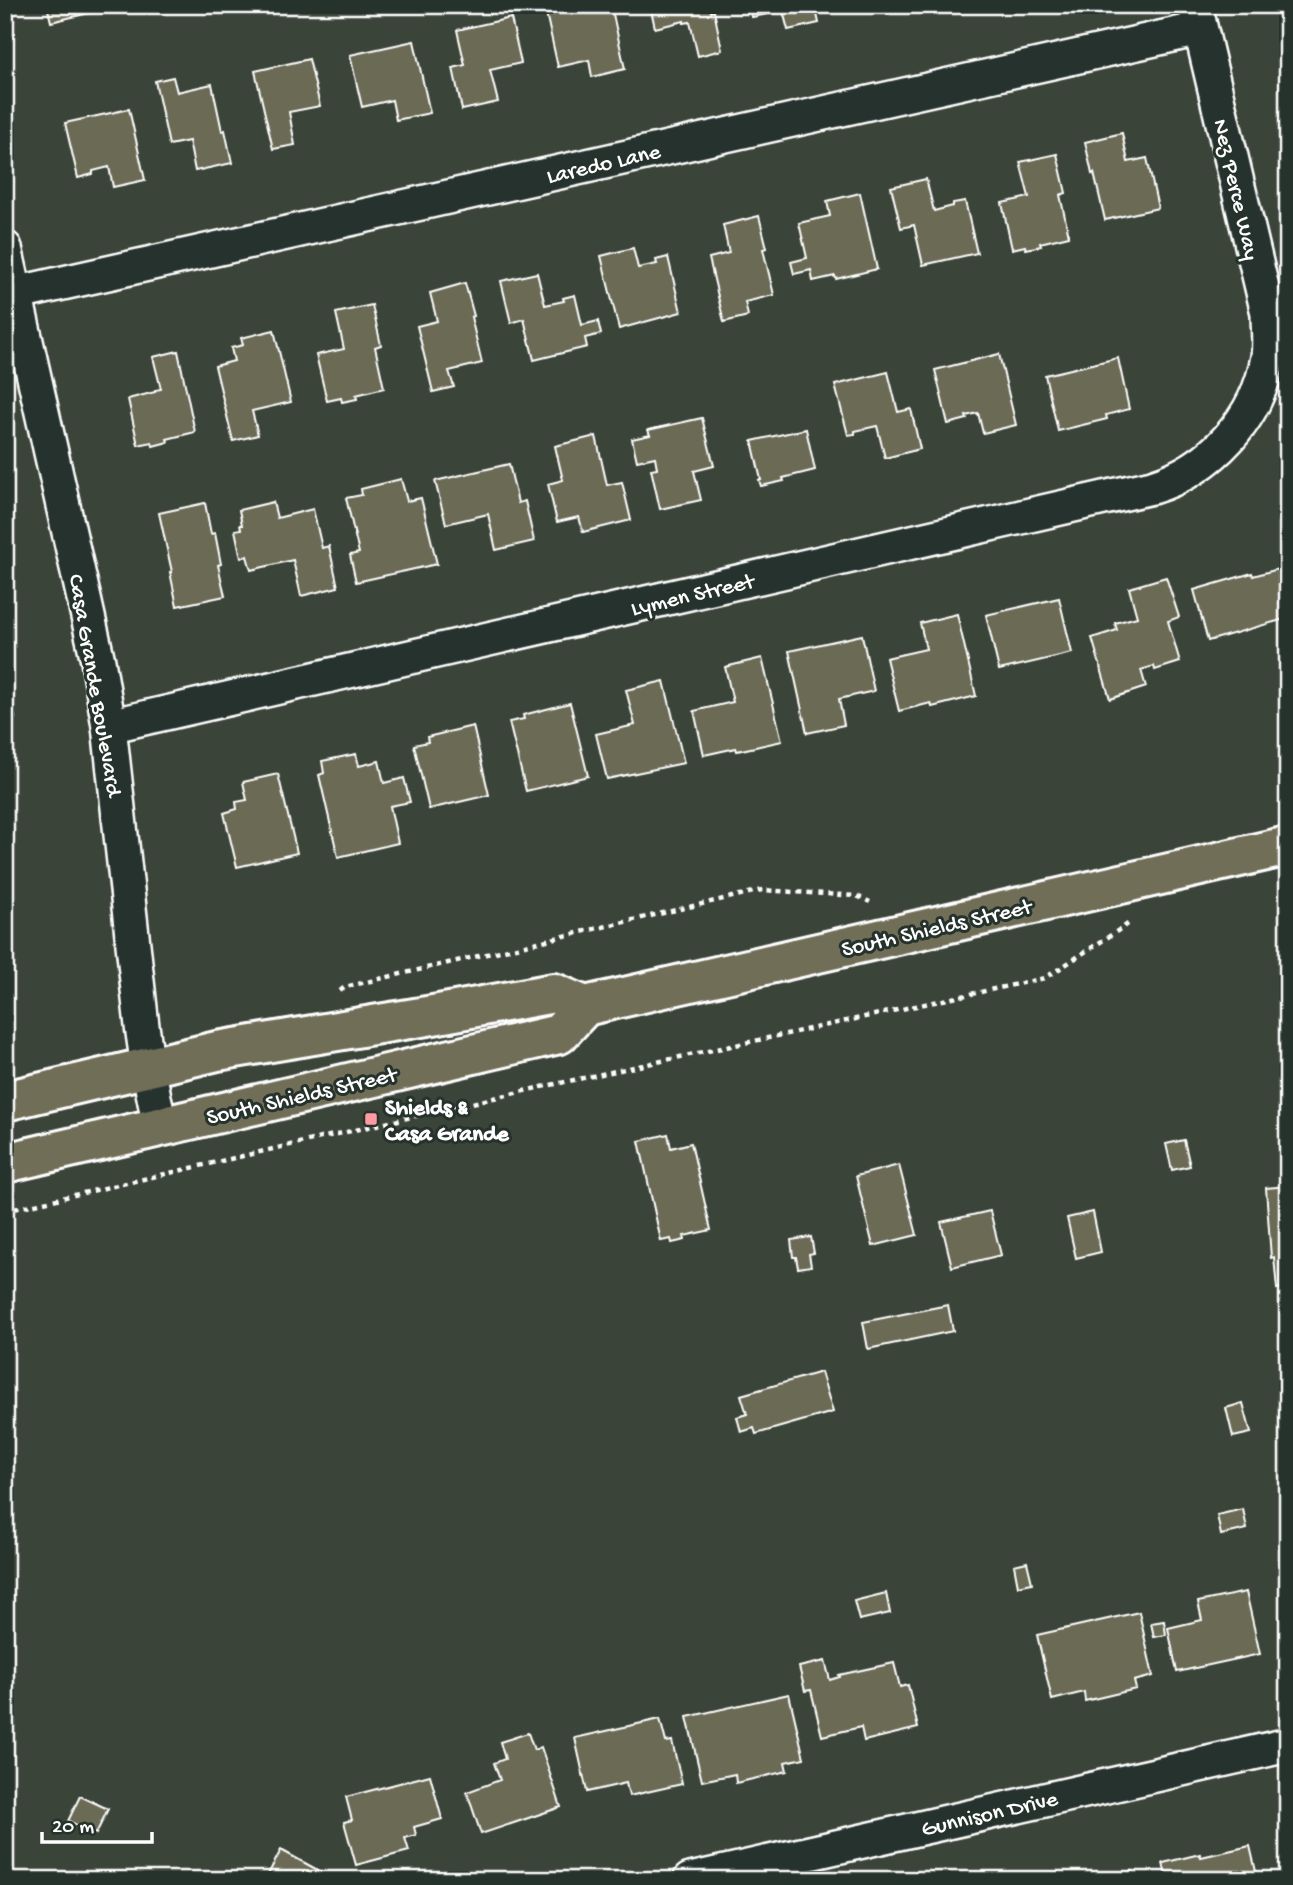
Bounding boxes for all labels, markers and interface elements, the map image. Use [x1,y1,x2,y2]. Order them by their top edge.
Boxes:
street label: Nez Perce Way [1205,117,1264,263]
street label: Laredo Lane [544,139,664,192]
street label: Lymen Street [629,569,759,624]
street label: Casa Grande Boulevard [61,572,127,800]
street label: South Shields Street [839,894,1036,964]
street label: South Shields Street [204,1062,401,1132]
place label: Shields & Casa Grande [385,1096,510,1149]
marker: Shields & Casa Grande [363,1111,379,1127]
street label: Gunnison Drive [919,1786,1062,1844]
scale bar [42,1801,152,1845]
text: 20 m [52,1816,94,1841]

